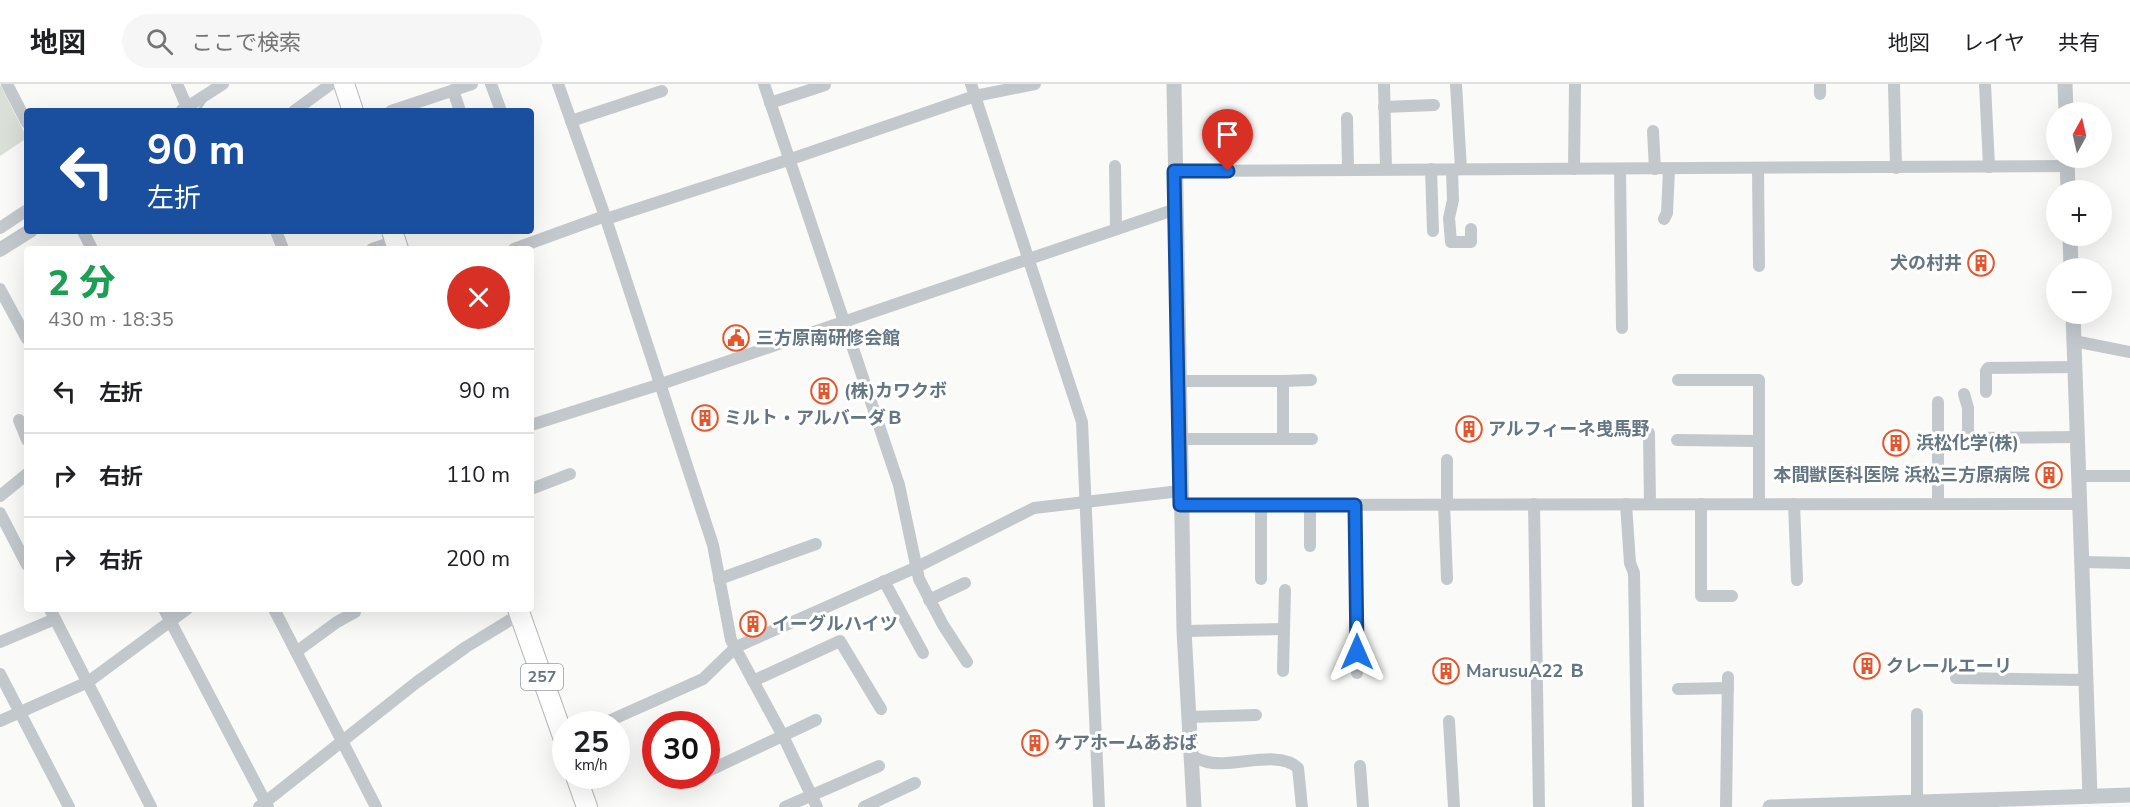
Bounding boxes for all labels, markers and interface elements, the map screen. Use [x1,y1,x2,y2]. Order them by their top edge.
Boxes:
search box [122,14,542,68]
text: 地図 [30,24,86,62]
icon: search [143,25,176,58]
text: ここで検索 [191,28,301,58]
text: 地図 [1888,29,1930,57]
text: レイヤ [1963,29,2025,57]
text: 共有 [2058,29,2100,57]
north arrow [2046,102,2112,168]
map controls [2046,102,2112,324]
pin [1202,109,1253,171]
icon: arrive [1211,118,1244,151]
text: 90 m [147,122,246,179]
icon: left [48,132,126,210]
text: 左折 [147,180,201,217]
button: + [2046,180,2112,246]
building icon: 犬の村井 [1966,248,1996,278]
place label: 犬の村井 [1890,251,1962,275]
button: − [2046,258,2112,324]
text: 2 分 [48,259,116,308]
button: close [447,266,510,329]
text: 430 m · 18:35 [48,306,174,333]
public building icon: 三方原南研修会館 [721,323,751,353]
place label: 三方原南研修会館 [756,326,900,350]
icon: left [48,375,81,408]
text: 90 m [459,376,510,406]
building icon: (株)カワクボ [809,376,839,406]
text: 左折 [99,378,143,408]
place label: (株)カワクボ [844,379,947,403]
building icon: ミルト・アルバーダＢ [690,403,720,433]
place label: ミルト・アルバーダＢ [724,406,904,430]
building icon: アルフィーネ曵馬野 [1454,414,1484,444]
place label: アルフィーネ曵馬野 [1488,417,1649,441]
building icon: 浜松化学(株) [1881,428,1911,458]
place label: 浜松化学(株) [1916,431,2019,455]
icon: right [48,459,81,492]
text: 110 m [446,460,510,490]
building icon: 本間獣医科医院 浜松三方原病院 [2034,460,2064,490]
text: 右折 [99,462,143,492]
place label: 本間獣医科医院 浜松三方原病院 [1773,463,2030,487]
icon: right [48,543,81,576]
text: 200 m [446,544,510,574]
text: 右折 [99,546,143,576]
building icon: イーグルハイツ [738,609,768,639]
place label: イーグルハイツ [772,612,898,636]
position arrow [1325,620,1389,684]
building icon: クレールエーリ [1852,651,1882,681]
place label: クレールエーリ [1886,654,2012,678]
building icon: MarusuA22 Ｂ [1431,656,1461,686]
place label: MarusuA22 Ｂ [1466,659,1586,683]
road number: 257 [521,664,563,690]
speed limit sign: 30 [642,711,720,789]
text: 25 [573,722,609,763]
building icon: ケアホームあおば [1020,728,1050,758]
place label: ケアホームあおば [1054,731,1197,755]
text: km/h [574,755,608,775]

